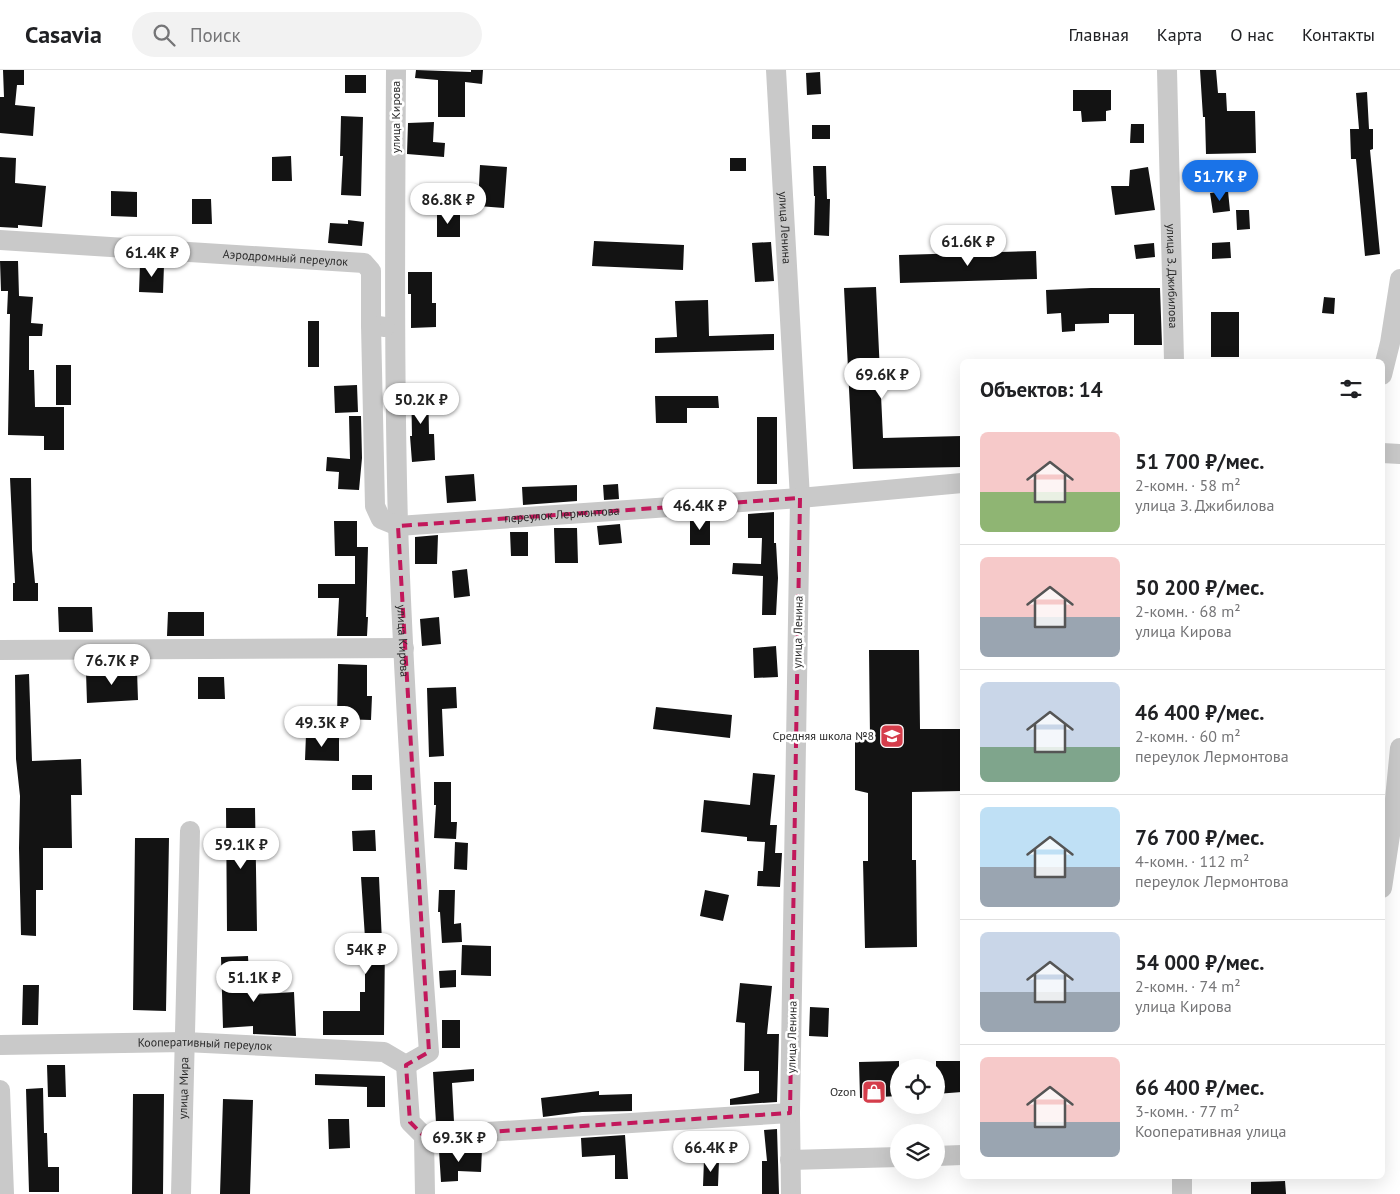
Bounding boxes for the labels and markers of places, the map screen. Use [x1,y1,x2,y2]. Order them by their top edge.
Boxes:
pin: 51.7K ₽ [1174,160,1266,202]
pin: 86.8K ₽ [402,182,494,225]
pin: 61.6K ₽ [922,224,1014,267]
pin: 61.4K ₽ [106,236,198,278]
pin: 69.6K ₽ [836,358,928,400]
pin: 50.2K ₽ [375,382,467,425]
pin: 46.4K ₽ [654,488,746,531]
pin: 76.7K ₽ [66,644,158,686]
pin: 49.3K ₽ [276,706,368,748]
school or university icon: Средняя школа №8 [879,723,905,749]
place label: Средняя школа №8 [772,728,874,743]
pin: 59.1K ₽ [195,828,287,870]
pin: 54K ₽ [331,932,401,975]
pin: 51.1K ₽ [208,960,300,1003]
shop icon: Ozon [861,1079,887,1105]
place label: Ozon [830,1084,856,1099]
pin: 69.3K ₽ [413,1120,505,1163]
pin: 66.4K ₽ [665,1130,757,1173]

